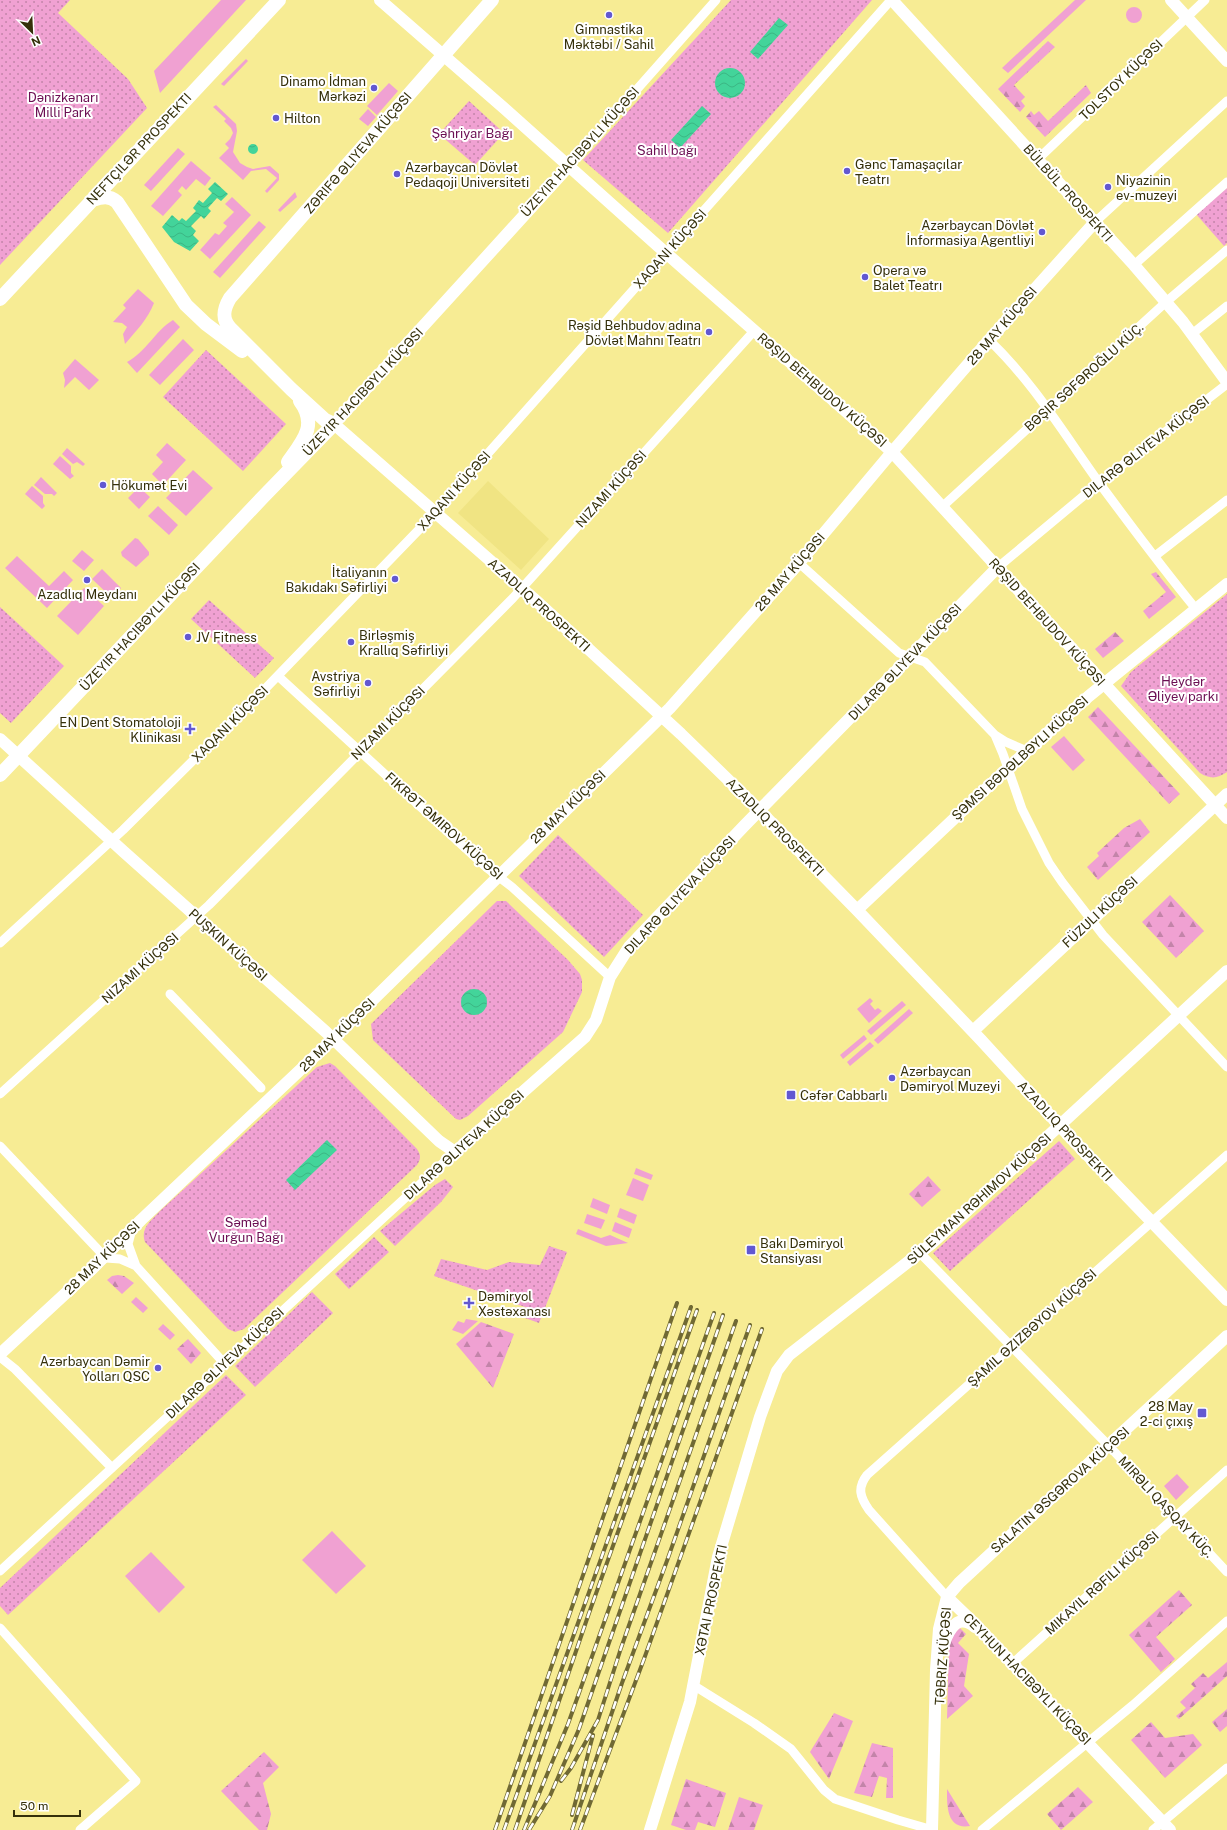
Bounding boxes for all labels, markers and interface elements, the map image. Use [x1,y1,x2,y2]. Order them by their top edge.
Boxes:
marker: Gimnastika Məktəbi / Sahil [604,10,614,20]
north arrow [12,12,52,52]
place label: Gimnastika Məktəbi / Sahil [564,22,654,52]
text: N [30,34,42,48]
street label: TOLSTOY KÜÇƏSI [1076,37,1166,123]
place label: Dinamo İdman Mərkəzi [280,74,366,104]
marker: Dinamo İdman Mərkəzi [369,83,379,93]
street label: ÜZEYIR HACIBƏYLI KÜÇƏSI [518,84,642,220]
street label: ZƏRIFƏ ƏLIYEVA KÜÇƏSI [301,89,415,217]
park label: Dənizkənarı Milli Park [28,90,98,120]
street label: NEFTÇILƏR PROSPEKTI [83,90,195,208]
place label: Hilton [284,111,320,126]
marker: Hilton [271,113,281,123]
park label: Şəhriyar Bağı [431,126,513,141]
street label: BÜLBÜL PROSPEKTI [1020,141,1116,245]
park label: Sahil bağı [637,143,697,158]
place label: Gənc Tamaşaçılar Teatrı [855,157,962,187]
place label: Azərbaycan Dövlət Pedaqoji Universiteti [405,160,529,190]
marker: Gənc Tamaşaçılar Teatrı [842,166,852,176]
marker: Azərbaycan Dövlət Pedaqoji Universiteti [392,169,402,179]
place label: Niyazinin ev-muzeyi [1116,173,1177,203]
marker: Niyazinin ev-muzeyi [1103,182,1113,192]
street label: XAQANI KÜÇƏSI [631,206,709,292]
place label: Azərbaycan Dövlət İnformasiya Agentliyi [906,218,1034,248]
marker: Azərbaycan Dövlət İnformasiya Agentliyi [1037,227,1047,237]
place label: Opera və Balet Teatrı [873,263,942,293]
marker: Opera və Balet Teatrı [860,272,870,282]
street label: 28 MAY KÜÇƏSI [964,284,1040,368]
place label: Rəşid Behbudov adına Dövlət Mahnı Teatrı [568,318,701,348]
street label: BƏŞIR SƏFƏROĞLU KÜÇ. [1022,320,1146,434]
street label: ÜZEYIR HACIBƏYLI KÜÇƏSI [300,325,426,459]
marker: Rəşid Behbudov adına Dövlət Mahnı Teatrı [704,327,714,337]
street label: RƏŞID BEHBUDOV KÜÇƏSI [754,330,890,450]
street label: DILARƏ ƏLIYEVA KÜÇƏSI [1080,393,1212,501]
street label: XAQANI KÜÇƏSI [415,448,493,534]
street label: NIZAMI KÜÇƏSI [573,448,649,530]
place label: Hökumət Evi [111,478,187,493]
marker: Hökumət Evi [98,480,108,490]
street label: 28 MAY KÜÇƏSI [752,530,828,614]
street label: AZADLIQ PROSPEKTI [485,555,593,655]
street label: RƏŞID BEHBUDOV KÜÇƏSI [986,555,1108,689]
street label: ÜZEYIR HACIBƏYLI KÜÇƏSI [77,560,203,694]
place label: İtaliyanın Bakıdakı Səfirliyi [286,565,387,595]
marker: İtaliyanın Bakıdakı Səfirliyi [390,574,400,584]
marker: Azadlıq Meydanı [82,575,92,585]
place label: Azadlıq Meydanı [37,587,137,602]
street label: DILARƏ ƏLIYEVA KÜÇƏSI [845,601,965,723]
place label: Birləşmiş Krallıq Səfirliyi [359,628,448,658]
place label: JV Fitness [196,630,257,645]
marker: JV Fitness [183,632,193,642]
marker: Birləşmiş Krallıq Səfirliyi [346,637,356,647]
place label: Avstriya Səfirliyi [311,669,360,699]
park label: Heydər Əliyev parkı [1148,674,1218,704]
marker: Avstriya Səfirliyi [363,678,373,688]
street label: XAQANI KÜÇƏSI [189,683,271,765]
street label: NIZAMI KÜÇƏSI [348,683,428,763]
street label: ŞƏMSI BƏDƏLBƏYLI KÜÇƏSI [949,693,1091,823]
place label: EN Dent Stomatoloji Klinikası [59,715,181,745]
marker: EN Dent Stomatoloji Klinikası [184,723,196,735]
street label: 28 MAY KÜÇƏSI [527,767,609,847]
street label: FIKRƏT ƏMIROV KÜÇƏSI [382,769,506,883]
street label: AZADLIQ PROSPEKTI [723,775,827,879]
street label: DILARƏ ƏLIYEVA KÜÇƏSI [621,833,739,957]
street label: FÜZULI KÜÇƏSI [1059,873,1141,951]
street label: PUŞKIN KÜÇƏSI [186,906,270,984]
street label: NIZAMI KÜÇƏSI [99,930,181,1006]
street label: 28 MAY KÜÇƏSI [296,995,378,1075]
place label: Azərbaycan Dəmiryol Muzeyi [900,1064,1000,1094]
marker: Azərbaycan Dəmiryol Muzeyi [887,1073,897,1083]
street label: AZADLIQ PROSPEKTI [1015,1078,1115,1184]
street label: DILARƏ ƏLIYEVA KÜÇƏSI [401,1087,527,1203]
place label: Cəfər Cabbarlı [800,1088,887,1103]
marker: Cəfər Cabbarlı [785,1089,797,1101]
street label: SÜLEYMAN RƏHIMOV KÜÇƏSI [904,1130,1054,1268]
park label: Səməd Vurğun Bağı [209,1215,283,1245]
street label: 28 MAY KÜÇƏSI [61,1218,143,1298]
place label: Bakı Dəmiryol Stansiyası [760,1236,844,1266]
marker: Bakı Dəmiryol Stansiyası [745,1244,757,1256]
street label: ŞAMIL ƏZIZBƏYOV KÜÇƏSI [964,1266,1100,1390]
place label: Dəmiryol Xəstəxanası [478,1289,551,1319]
marker: Dəmiryol Xəstəxanası [463,1297,475,1309]
street label: DILARƏ ƏLIYEVA KÜÇƏSI [163,1304,287,1422]
place label: Azərbaycan Dəmir Yolları QSC [40,1354,150,1384]
marker: Azərbaycan Dəmir Yolları QSC [153,1363,163,1373]
place label: 28 May 2-ci çıxış [1140,1399,1193,1429]
marker: 28 May 2-ci çıxış [1196,1407,1208,1419]
street label: SALATIN ƏSGƏROVA KÜÇƏSI [988,1424,1132,1556]
street label: MIRƏLI QAŞQAY KÜÇ. [1115,1453,1217,1561]
street label: MIKAYIL RƏFILI KÜÇƏSI [1042,1528,1162,1638]
street label: XƏTAI PROSPEKTI [692,1543,730,1657]
street label: TƏBRIZ KÜÇƏSI [932,1606,954,1706]
street label: CEYHUN HACIBƏYLI KÜÇƏSI [960,1610,1094,1748]
scale bar [14,1792,80,1818]
text: 50 m [20,1799,48,1813]

